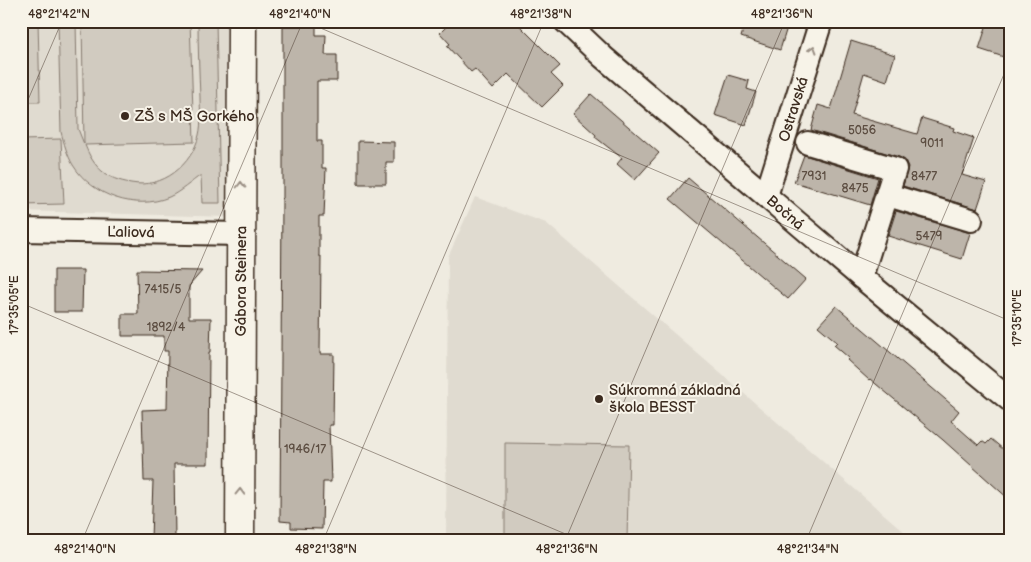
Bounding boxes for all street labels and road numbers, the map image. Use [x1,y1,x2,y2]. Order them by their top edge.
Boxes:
street label: Ostravská [774,74,812,144]
street label: Bočná [763,191,808,234]
street label: Ľaliová [107,222,155,242]
street label: Gábora Steinera [231,226,251,336]

